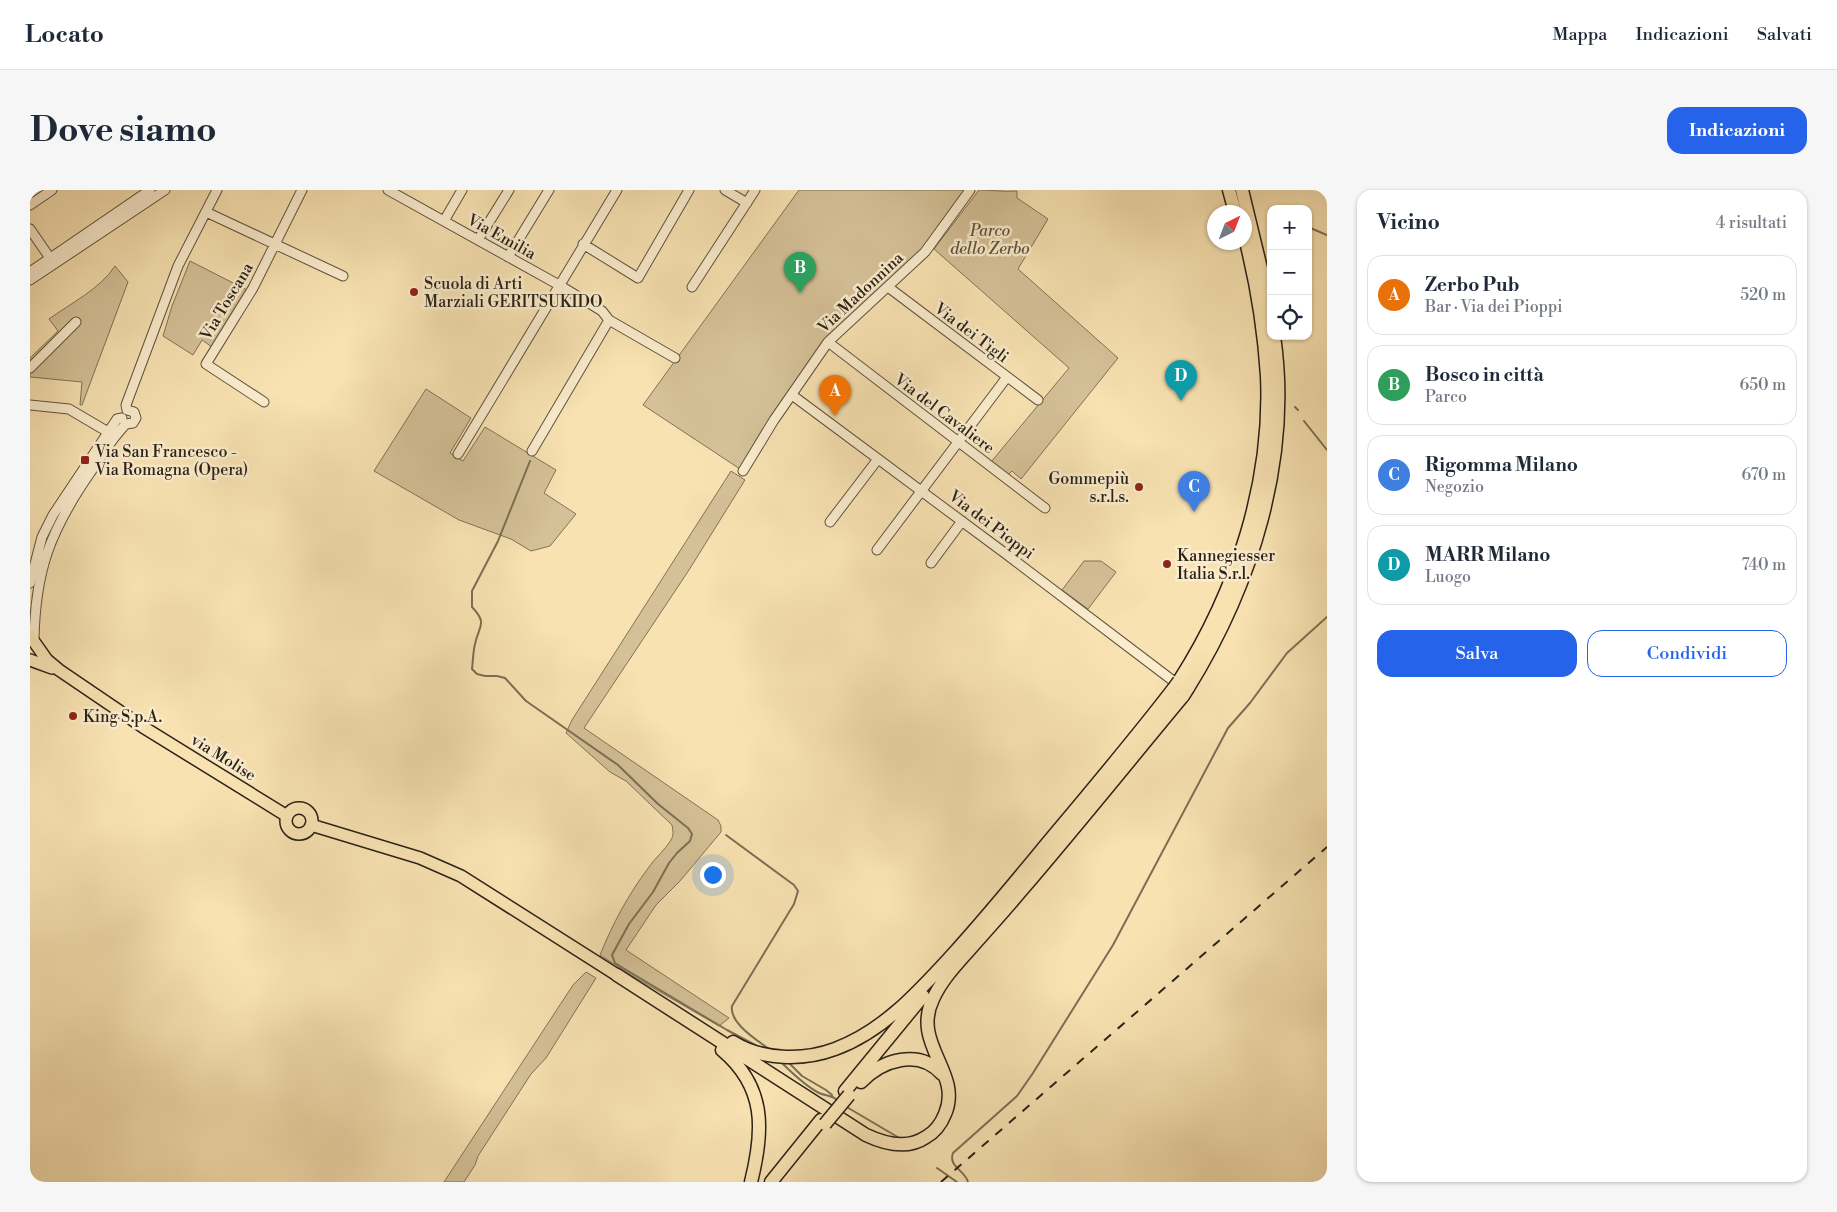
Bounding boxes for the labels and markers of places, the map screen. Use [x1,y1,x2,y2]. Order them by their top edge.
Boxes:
pin: B [784,252,816,293]
place label: Scuola di Arti Marziali GERITSUKIDO [424,274,602,312]
marker: Scuola di Arti Marziali GERITSUKIDO [408,286,420,298]
pin: D [1165,360,1197,401]
pin: A [819,375,851,416]
place label: Via San Francesco - Via Romagna (Opera) [94,442,248,480]
marker: Via San Francesco - Via Romagna (Opera) [79,454,91,466]
place label: Gommepiù s.r.l.s. [1048,469,1129,507]
pin: C [1178,471,1210,512]
marker: Gommepiù s.r.l.s. [1133,481,1145,493]
place label: Kannegiesser Italia S.r.l. [1177,546,1275,584]
marker: Kannegiesser Italia S.r.l. [1161,558,1173,570]
place label: King S.p.A. [83,707,162,727]
marker: King S.p.A. [67,710,79,722]

